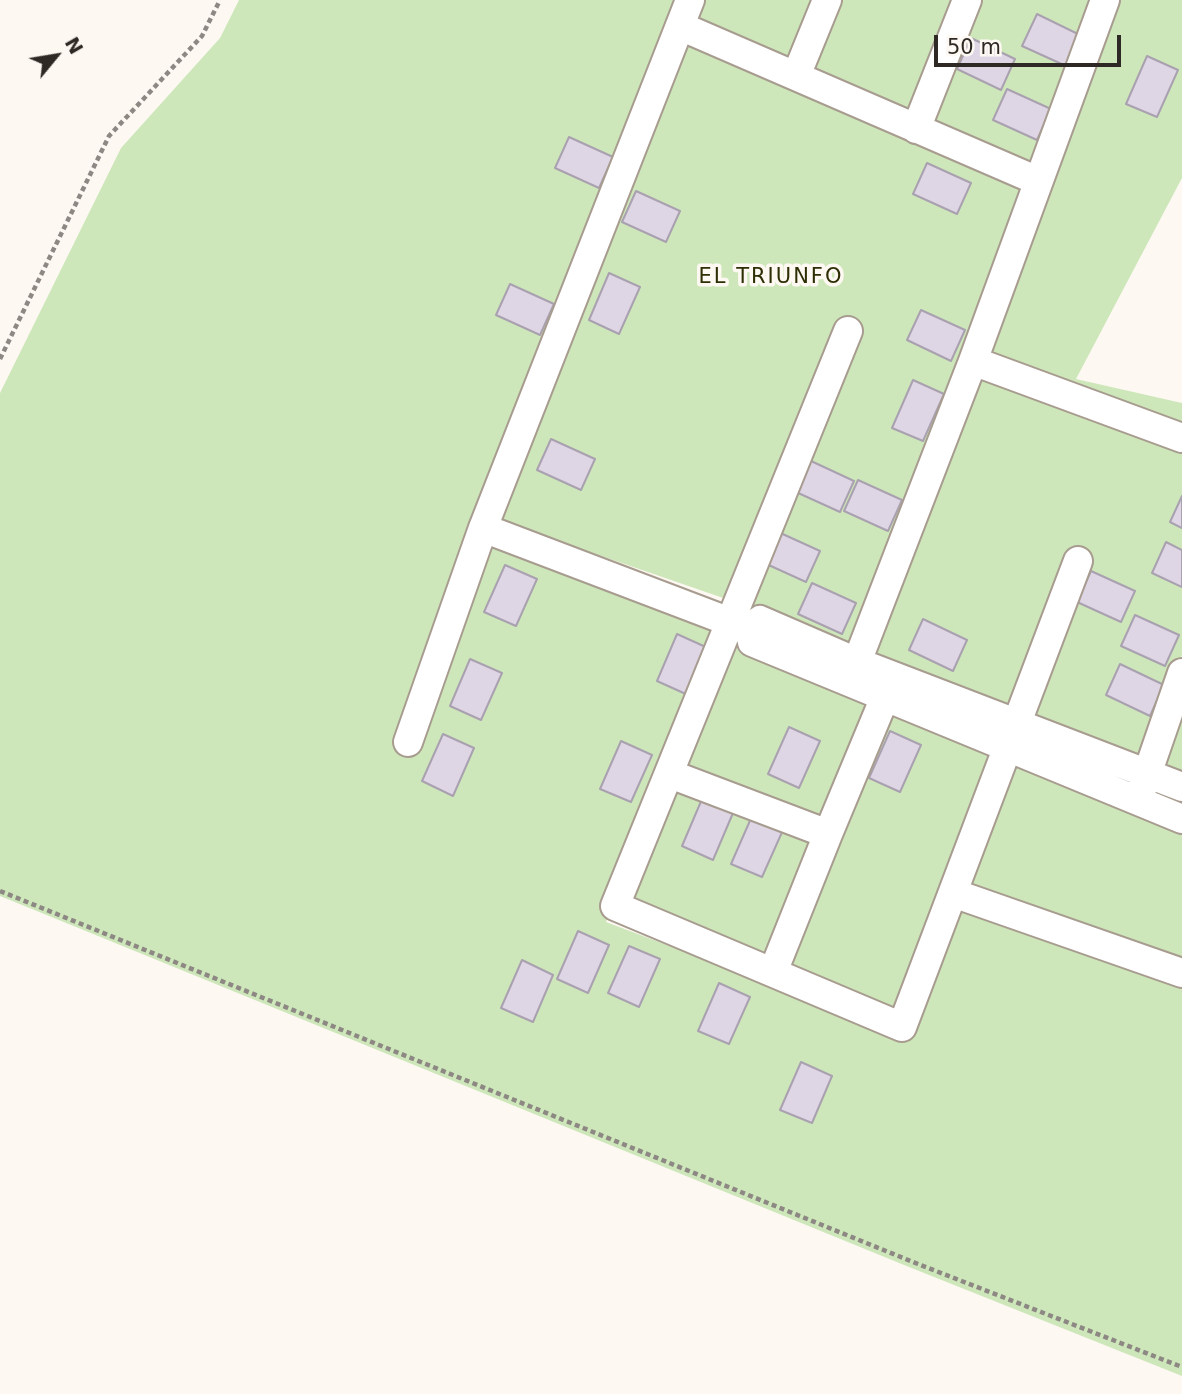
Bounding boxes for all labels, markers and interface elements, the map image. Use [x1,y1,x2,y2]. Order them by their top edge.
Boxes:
north arrow [21,21,91,91]
scale bar [937,21,1124,65]
text: N [61,33,88,58]
text: 50 m [947,35,1001,59]
district label: EL TRIUNFO [700,265,842,291]

